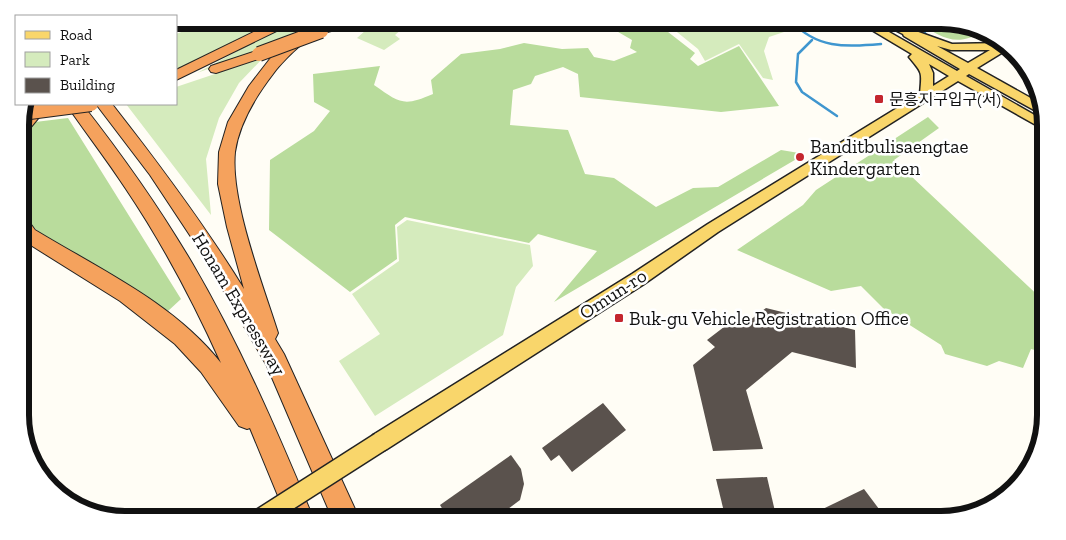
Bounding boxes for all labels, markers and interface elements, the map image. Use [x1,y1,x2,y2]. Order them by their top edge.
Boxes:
legend [15,15,178,105]
text: Road [60,26,93,44]
text: Park [60,51,90,69]
text: Building [60,76,115,94]
place label: 문흥지구입구(서) [889,90,1001,109]
marker: 문흥지구입구(서) [873,93,885,105]
place label: Banditbulisaengtae Kindergarten [810,135,968,180]
marker: Banditbulisaengtae Kindergarten [794,151,806,163]
street label: Honam Expressway [187,228,291,380]
street label: Omun-ro [575,264,651,324]
place label: Buk-gu Vehicle Registration Office [629,307,909,330]
marker: Buk-gu Vehicle Registration Office [613,312,625,324]

